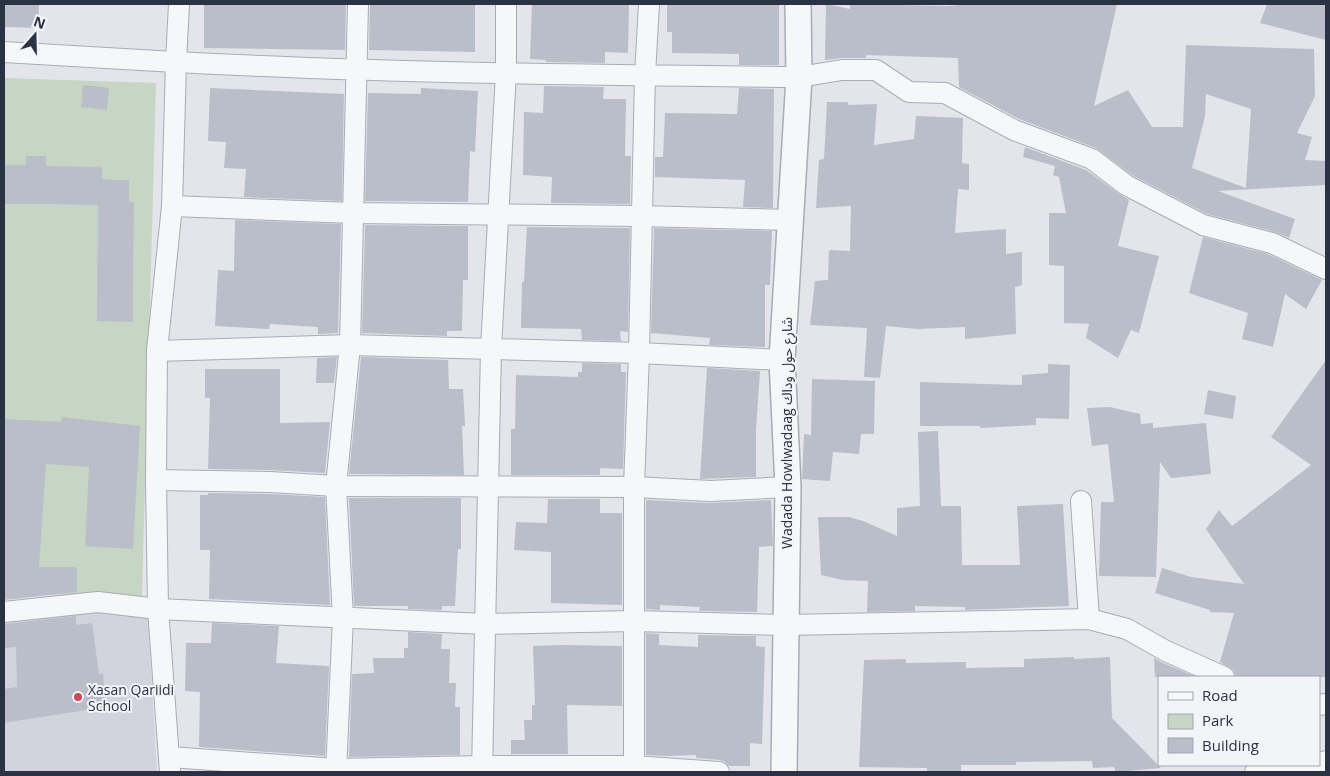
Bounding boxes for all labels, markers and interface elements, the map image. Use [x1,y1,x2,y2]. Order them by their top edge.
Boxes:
north arrow [10,10,60,60]
text: N [31,11,48,33]
street label: Wadada Howlwadaag شارع حول وداك [777,317,798,549]
legend [1158,676,1320,766]
place label: Xasan Qariidi School [88,680,174,715]
text: Road [1202,685,1238,705]
marker: Xasan Qariidi School [72,691,84,703]
text: Park [1202,710,1233,730]
text: Building [1202,735,1259,755]

